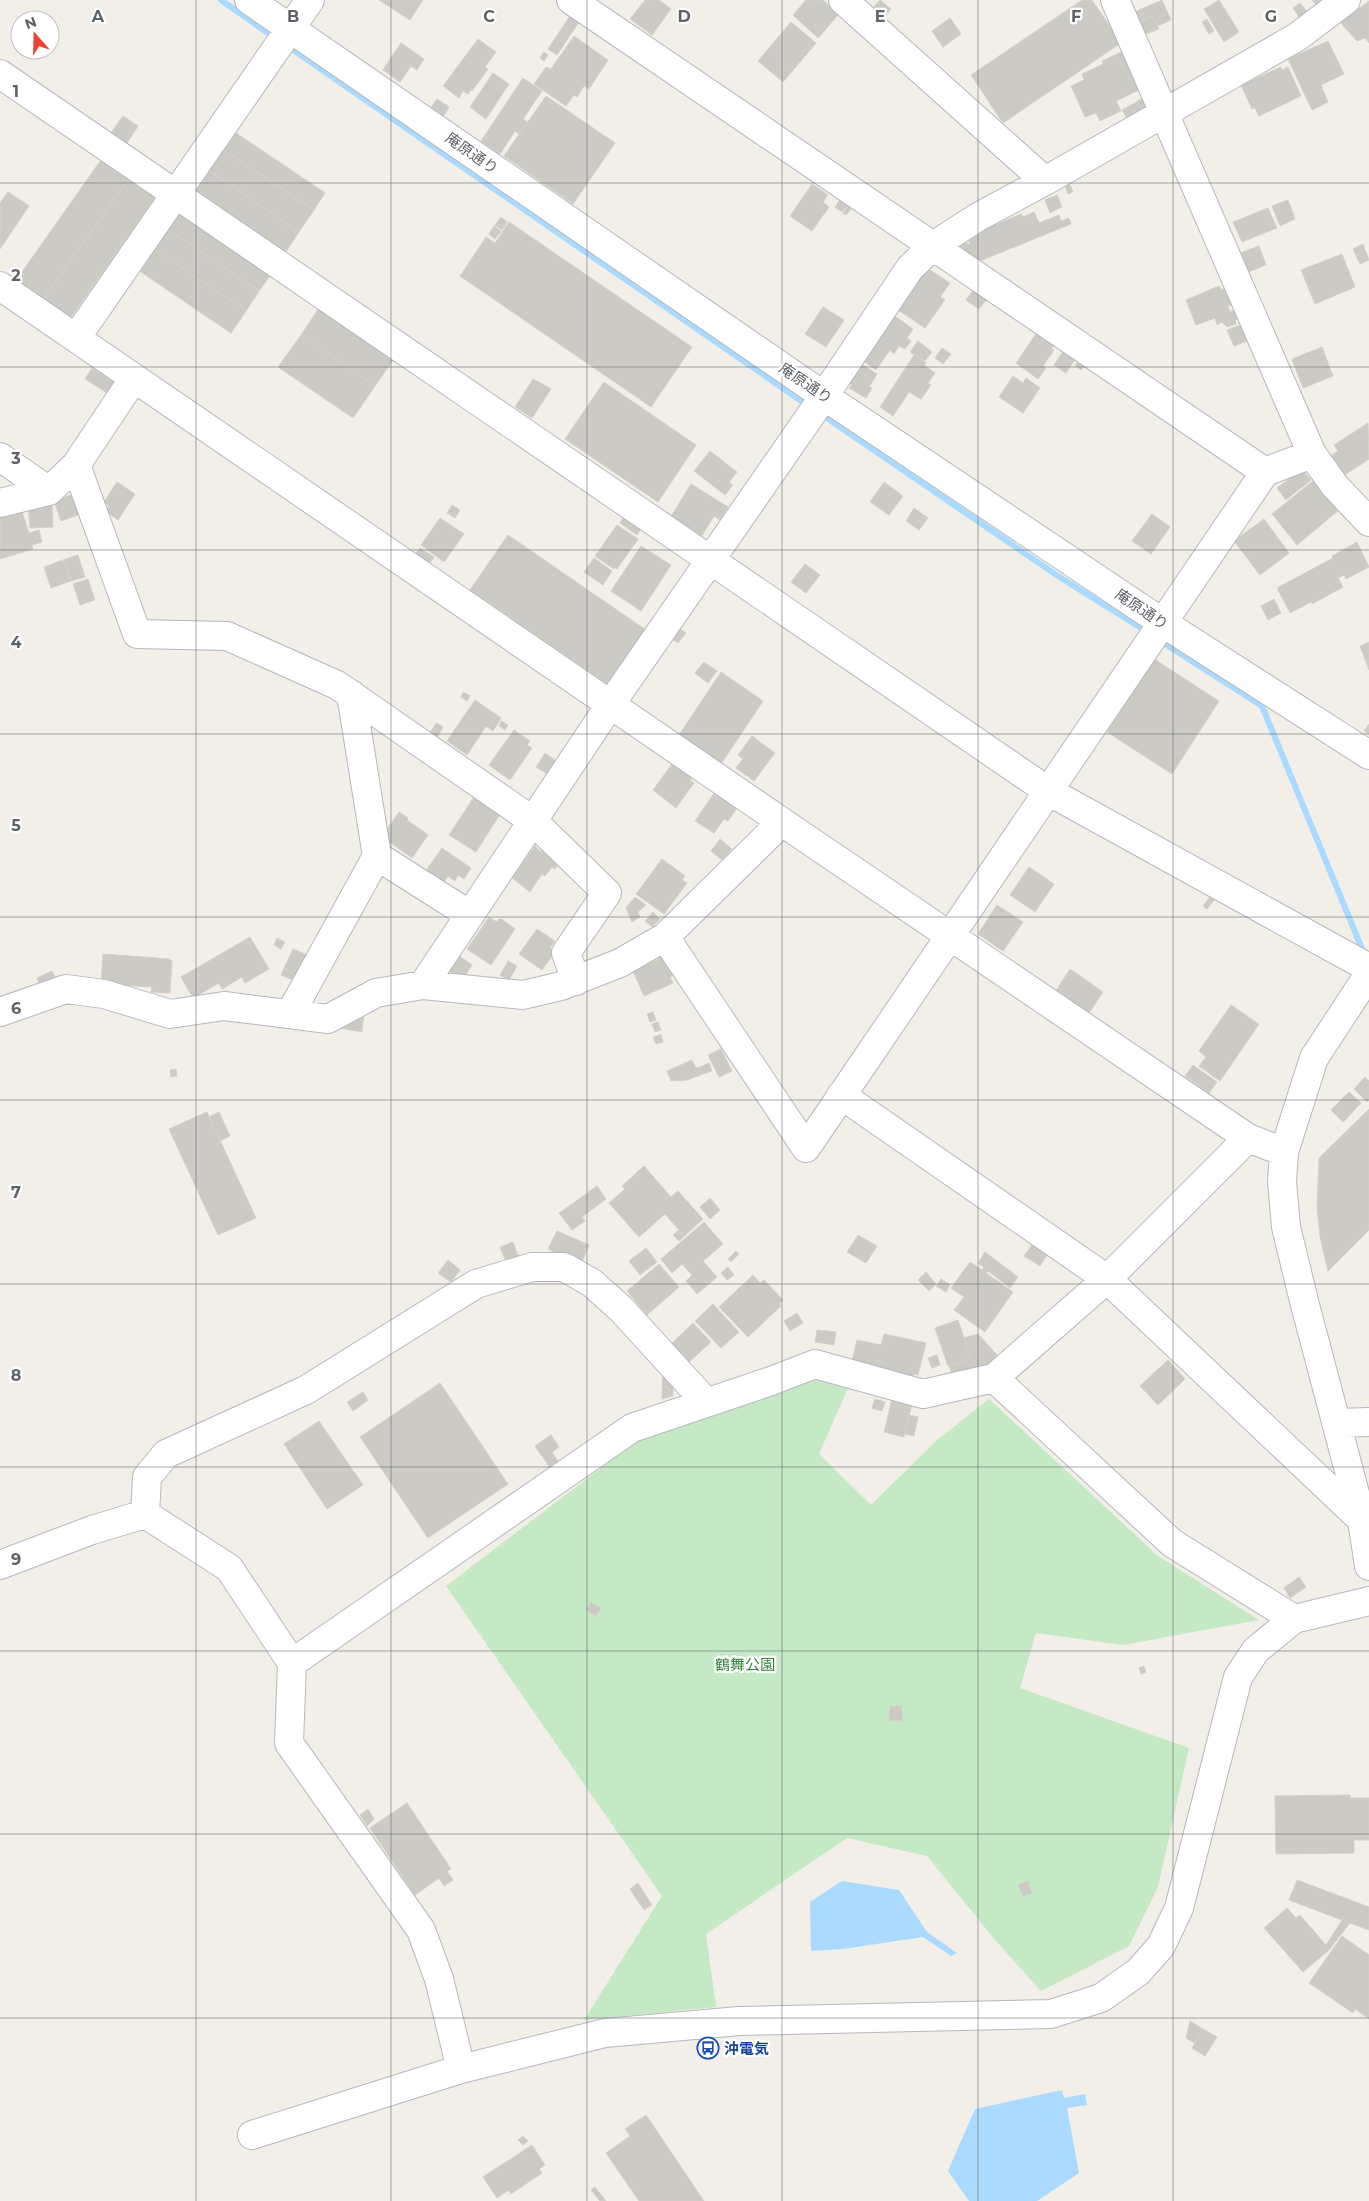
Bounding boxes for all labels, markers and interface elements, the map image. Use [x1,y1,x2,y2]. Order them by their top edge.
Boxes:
text: A [91,7,105,26]
text: B [287,7,299,26]
text: C [483,7,495,26]
text: D [677,7,691,26]
text: E [875,7,885,26]
text: F [1071,7,1081,26]
text: G [1265,7,1277,26]
north arrow [10,10,60,60]
text: N [22,12,39,33]
text: 1 [13,82,19,101]
street label: 庵原通り [442,128,502,178]
text: 2 [11,266,21,285]
street label: 庵原通り [776,358,836,408]
text: 3 [10,449,21,468]
street label: 庵原通り [1112,584,1172,634]
text: 4 [10,633,22,652]
text: 5 [11,816,21,835]
text: 6 [11,999,21,1018]
text: 7 [11,1183,21,1202]
text: 8 [11,1366,21,1385]
text: 9 [11,1550,21,1569]
park label: 鶴舞公園 [715,1655,775,1674]
bus stop icon: 沖電気 [696,2036,720,2060]
place label: 沖電気 [724,2039,769,2058]

